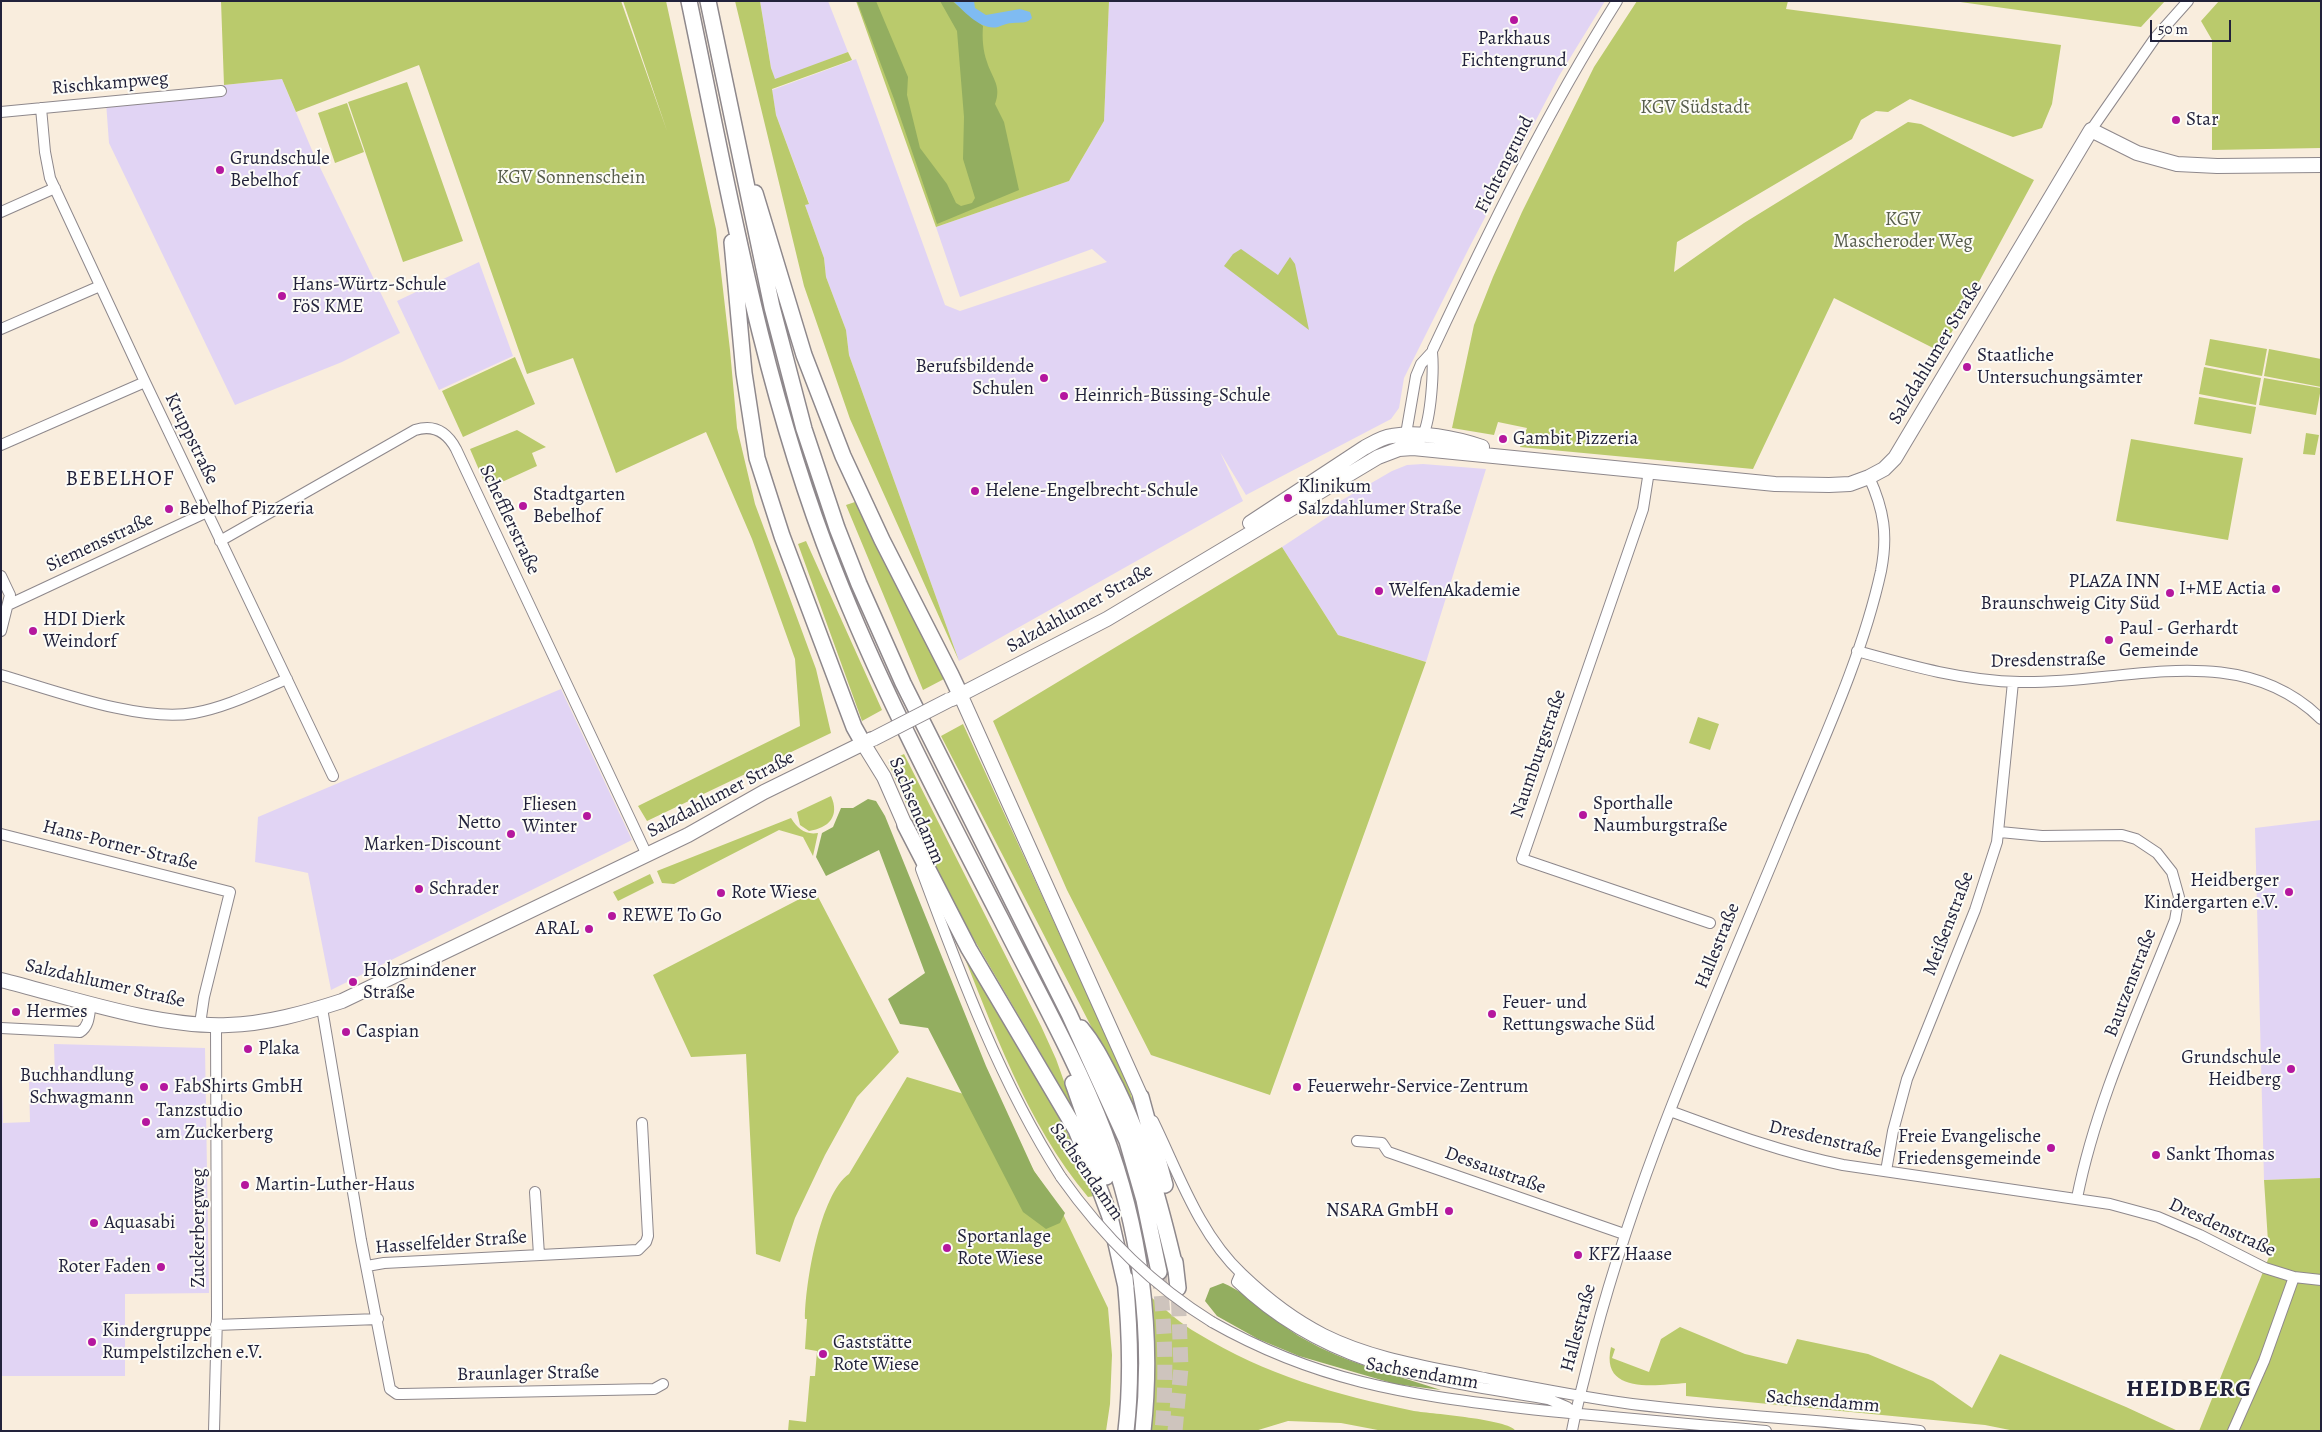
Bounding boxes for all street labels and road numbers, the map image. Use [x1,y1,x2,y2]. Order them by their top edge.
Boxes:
street label: Rischkampweg [51,68,169,100]
street label: Fichtengrund [1471,113,1539,217]
street label: Salzdahlumer Straße [1884,277,1988,429]
street label: Kruppstraße [159,389,223,489]
street label: Schefflerstraße [474,462,544,578]
street label: Siemensstraße [43,508,157,578]
street label: Salzdahlumer Straße [1003,559,1157,659]
street label: Dresdenstraße [1990,649,2106,673]
street label: Naumburgstraße [1506,687,1572,821]
street label: Salzdahlumer Straße [644,747,798,843]
street label: Sachsendamm [883,754,949,868]
street label: Hans-Porner-Straße [40,816,200,876]
street label: Meißenstraße [1919,869,1979,979]
street label: Hallestraße [1691,900,1745,992]
street label: Bautzenstraße [2100,926,2162,1040]
street label: Salzdahlumer Straße [23,955,187,1013]
street label: Dresdenstraße [1766,1116,1884,1164]
street label: Sachsendamm [1044,1119,1128,1225]
street label: Dessaustraße [1441,1142,1549,1200]
street label: Zuckerbergweg [188,1168,210,1288]
street label: Dresdenstraße [2165,1193,2279,1263]
street label: Hasselfelder Straße [374,1226,528,1260]
street label: Hallestraße [1556,1281,1602,1375]
street label: Sachsendamm [1364,1353,1480,1395]
street label: Braunlager Straße [457,1361,599,1387]
street label: Sachsendamm [1765,1386,1881,1418]

